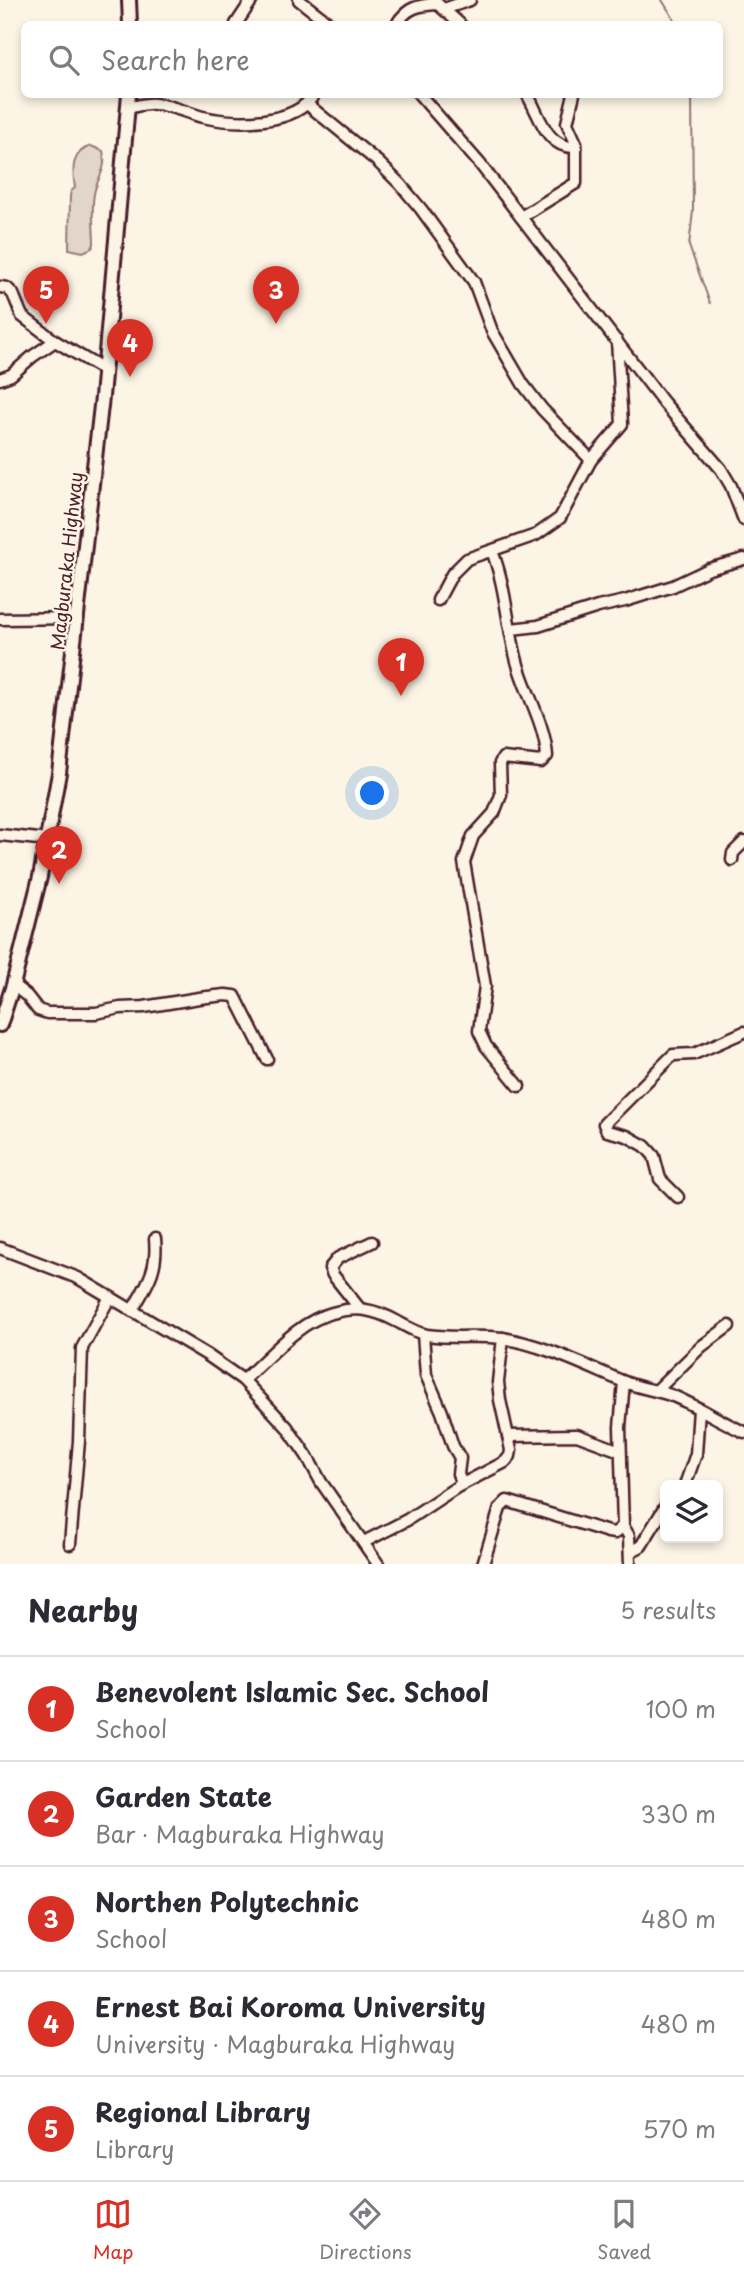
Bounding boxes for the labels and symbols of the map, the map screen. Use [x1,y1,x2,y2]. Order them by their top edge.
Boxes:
pin: 5 [23,266,69,324]
pin: 3 [253,266,299,324]
pin: 4 [107,319,153,377]
street label: Magburaka Highway [43,471,89,651]
pin: 1 [378,638,424,696]
your location [355,776,389,810]
pin: 2 [36,826,82,884]

